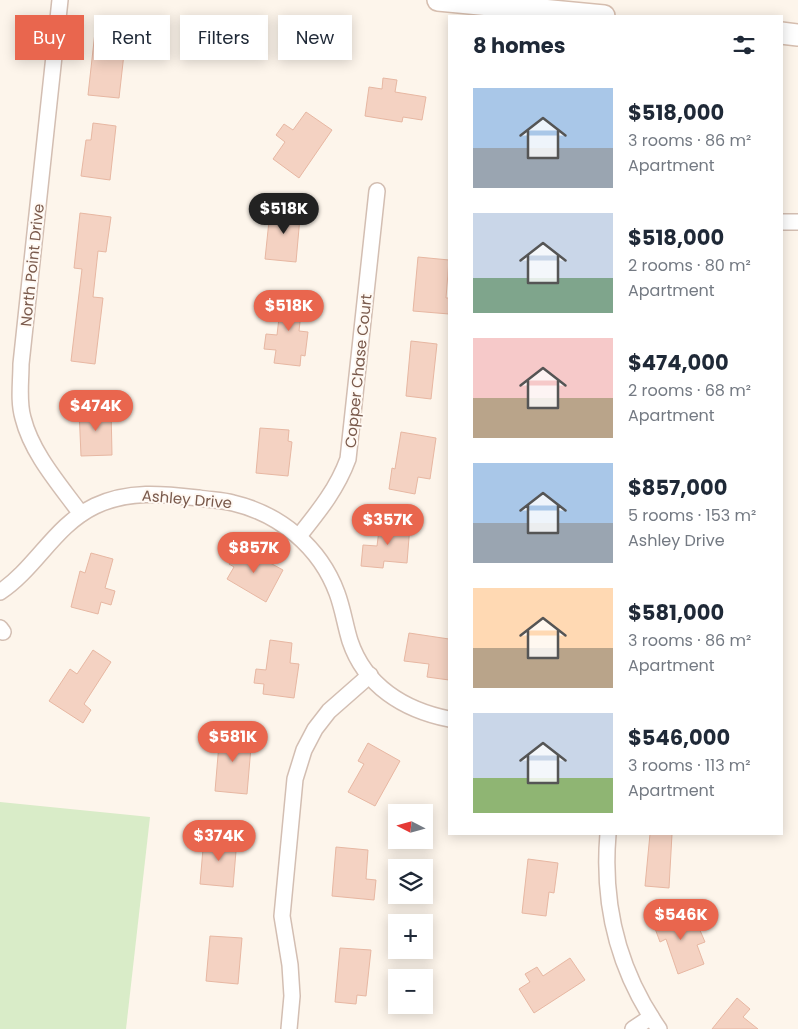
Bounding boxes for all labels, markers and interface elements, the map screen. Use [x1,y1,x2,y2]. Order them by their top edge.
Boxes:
chip: Buy [15,15,84,60]
chip: Rent [94,15,170,60]
chip: Filters [180,15,268,60]
chip: New [278,15,352,60]
text: 8 homes [473,31,565,60]
icon: filters [730,31,758,59]
text: $518,000 [628,98,724,127]
icon: home [513,108,573,168]
text: 3 rooms · 86 m² [628,129,751,152]
text: Apartment [628,154,715,177]
pin: $518K [249,192,319,235]
text: $518K [260,197,308,220]
street label: North Point Drive [15,203,49,327]
text: $518,000 [628,223,724,252]
icon: home [513,233,573,293]
text: 2 rooms · 80 m² [628,254,751,277]
text: Apartment [628,279,715,302]
pin: $518K [254,290,324,332]
street label: Copper Chase Court [339,293,377,449]
text: $518K [265,294,313,317]
text: $474,000 [628,348,729,377]
icon: home [513,358,573,418]
text: 2 rooms · 68 m² [628,379,751,402]
pin: $474K [61,390,131,432]
text: $474K [70,394,122,417]
text: Apartment [628,404,715,427]
text: $857,000 [628,473,727,502]
icon: home [513,483,573,543]
street label: Ashley Drive [141,485,233,513]
pin: $357K [353,504,423,546]
text: 5 rooms · 153 m² [628,504,756,527]
text: $357K [363,508,413,531]
text: Ashley Drive [628,529,725,552]
pin: $857K [219,532,289,574]
text: $857K [228,536,280,559]
text: $581,000 [628,598,724,627]
icon: home [513,608,573,668]
text: 3 rooms · 86 m² [628,629,751,652]
text: Apartment [628,654,715,677]
pin: $581K [198,720,268,763]
text: $546,000 [628,723,730,752]
text: $581K [209,725,257,748]
icon: home [513,733,573,793]
text: 3 rooms · 113 m² [628,754,751,777]
text: Apartment [628,779,715,802]
north arrow [388,804,432,849]
map controls [388,804,433,1014]
pin: $374K [184,820,254,862]
text: $374K [194,824,244,847]
button: layers [388,859,433,904]
pin: $546K [646,898,716,941]
text: $546K [654,903,708,926]
button: + [388,914,433,959]
button: − [388,969,433,1014]

